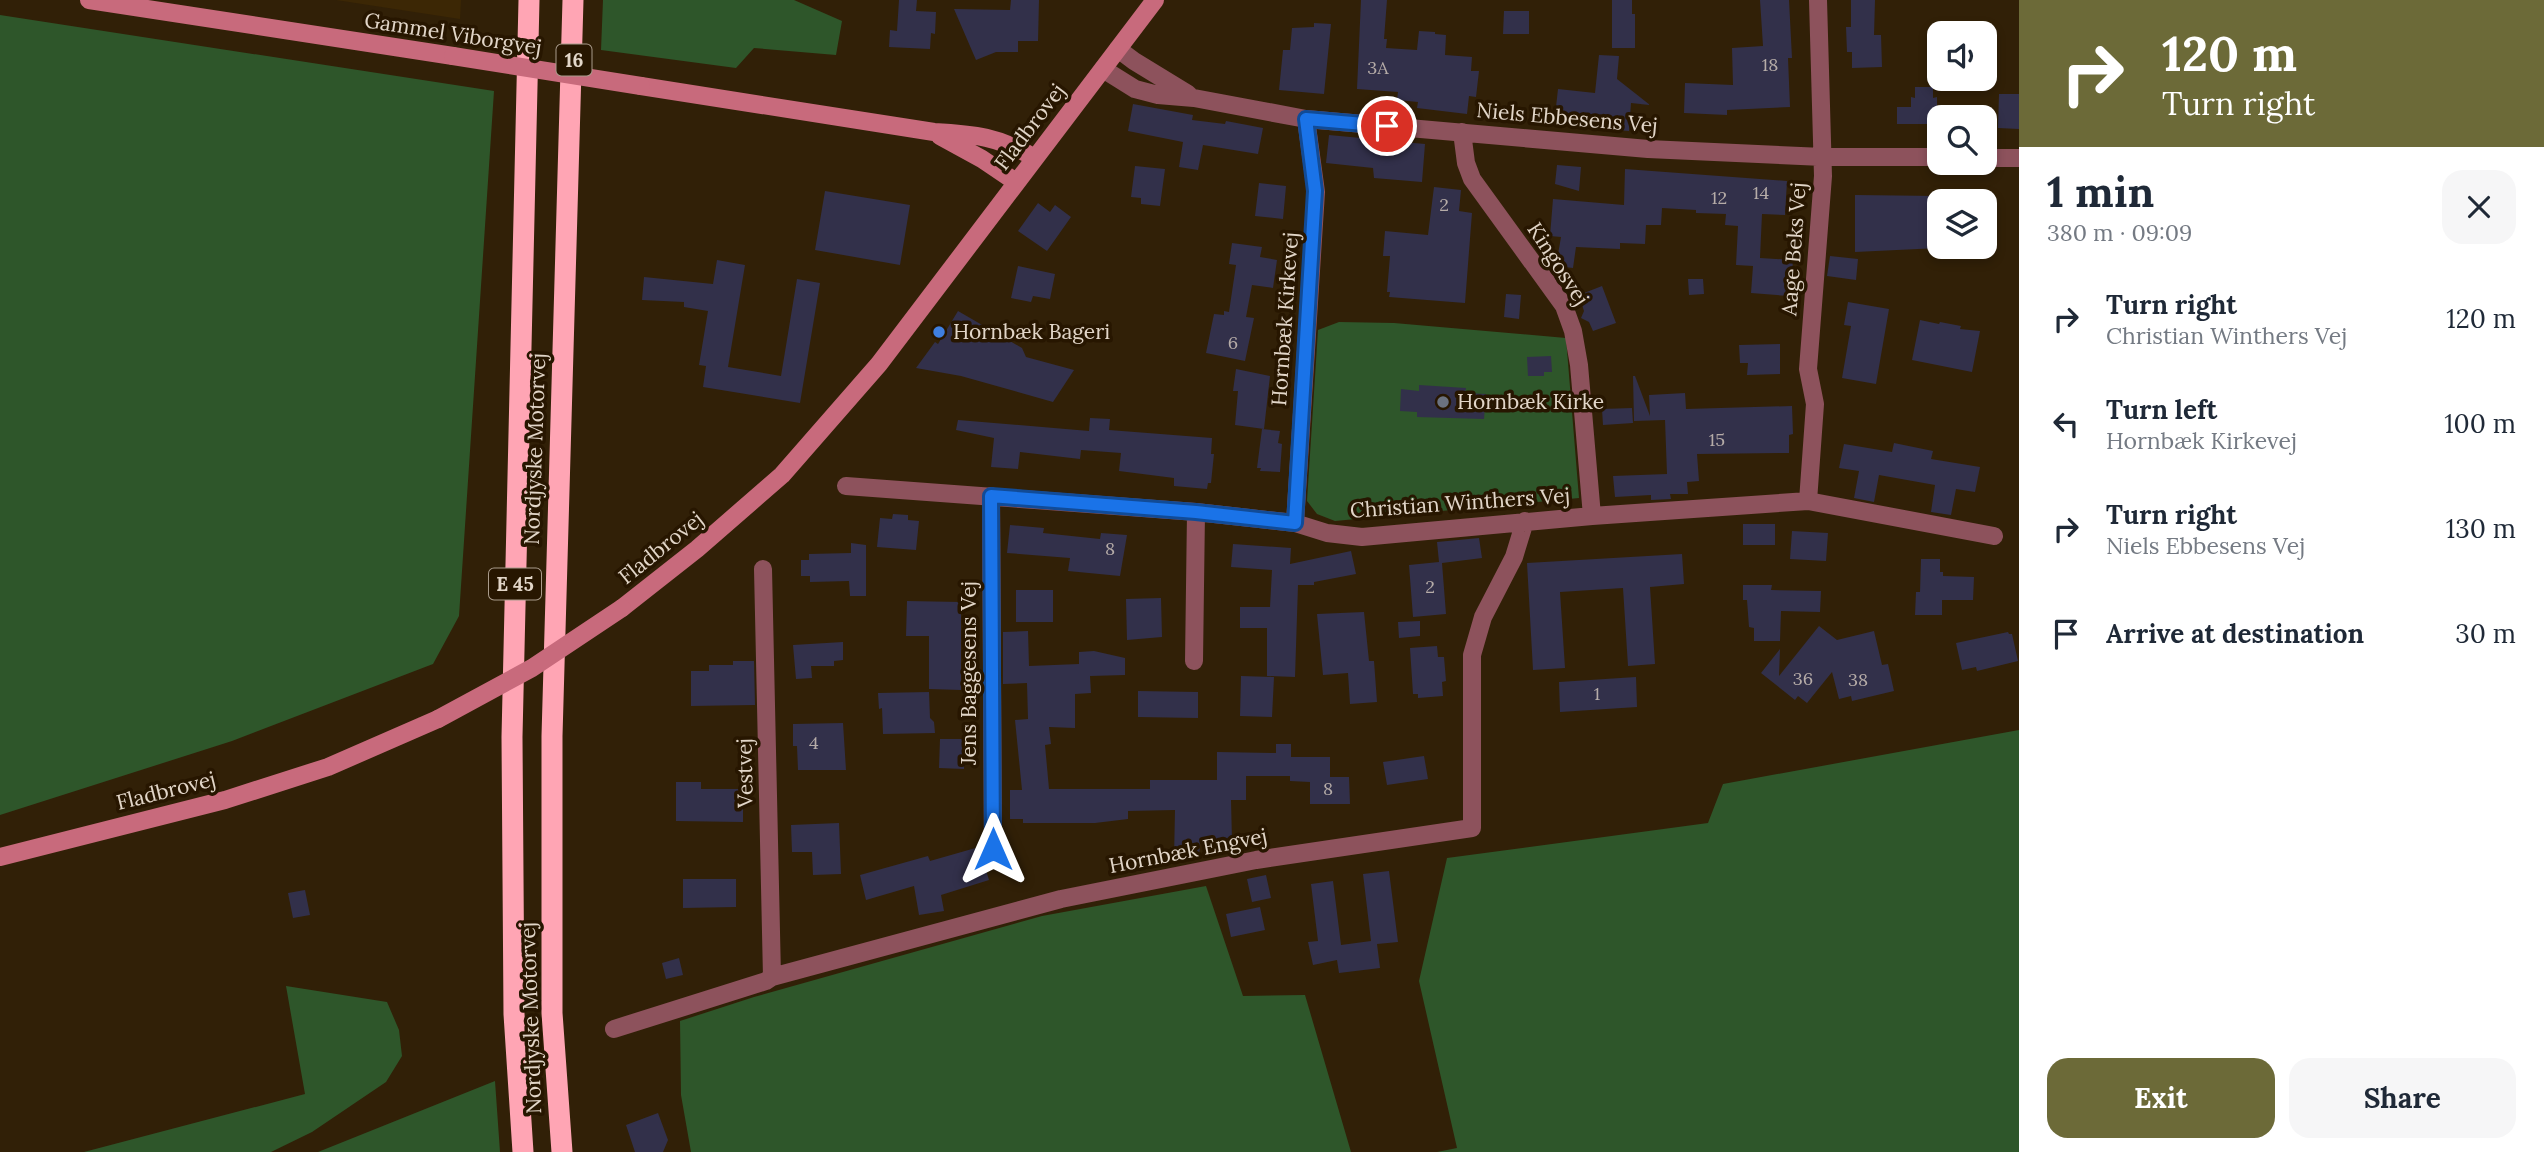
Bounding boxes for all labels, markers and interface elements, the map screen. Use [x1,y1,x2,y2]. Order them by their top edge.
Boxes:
street label: Gammel Viborgvej [363,6,544,61]
map controls [1927,21,1997,259]
button: sound [1927,21,1997,91]
text: 120 m [2162,22,2297,84]
icon: right [2047,28,2138,119]
road number: 16 [556,44,592,76]
house number: 18 [1762,53,1778,76]
house number: 3A [1367,56,1389,79]
street label: Fladbrovej [988,78,1071,175]
text: Turn right [2162,83,2315,124]
pin [1357,96,1417,156]
street label: Niels Ebbesens Vej [1475,96,1659,139]
button: search [1927,105,1997,175]
icon: arrive [1368,107,1406,145]
text: 1 min [2047,165,2154,219]
button: close [2442,170,2516,244]
house number: 14 [1753,181,1769,204]
street label: Aage Beks Vej [1775,181,1812,318]
house number: 12 [1711,186,1727,209]
button: layers [1927,189,1997,259]
house number: 2 [1439,193,1449,216]
street label: Kingosvej [1522,217,1595,310]
text: 380 m · 09:09 [2047,218,2192,247]
street label: Hornbæk Kirkevej [1265,231,1304,407]
text: Turn right [2106,288,2237,321]
icon: right [2047,300,2085,338]
text: 120 m [2446,302,2516,335]
place label: Hornbæk Bageri [953,318,1110,345]
text: Christian Winthers Vej [2106,321,2347,350]
marker: Hornbæk Bageri [931,324,947,340]
house number: 6 [1228,331,1238,354]
street label: Nordjyske Motorvej [518,352,551,546]
place label: Hornbæk Kirke [1457,388,1604,415]
text: Turn left [2106,393,2217,426]
marker: Hornbæk Kirke [1435,394,1451,410]
icon: left [2047,405,2085,443]
text: 100 m [2444,407,2516,440]
text: Hornbæk Kirkevej [2106,426,2297,455]
house number: 15 [1709,428,1725,451]
street label: Christian Winthers Vej [1349,481,1571,524]
text: Turn right [2106,498,2237,531]
street label: Fladbrovej [613,505,709,590]
icon: right [2047,510,2085,548]
text: 130 m [2446,512,2516,545]
text: Niels Ebbesens Vej [2106,531,2305,560]
house number: 8 [1105,537,1115,560]
road number: E 45 [489,568,541,600]
house number: 2 [1425,575,1435,598]
street label: Jens Baggesens Vej [955,581,982,766]
icon: arrive [2047,615,2085,653]
text: Arrive at destination [2106,617,2364,650]
text: 30 m [2455,617,2516,650]
house number: 36 [1793,667,1813,690]
house number: 38 [1848,668,1868,691]
house number: 1 [1594,682,1600,705]
house number: 4 [809,731,819,754]
street label: Vestvej [730,738,759,809]
street label: Fladbrovej [113,765,218,816]
house number: 8 [1323,777,1333,800]
position arrow [956,812,1030,886]
street label: Hornbæk Engvej [1107,822,1269,879]
street label: Nordjyske Motorvej [514,921,547,1115]
button: Exit [2047,1058,2275,1138]
button: Share [2289,1058,2516,1138]

